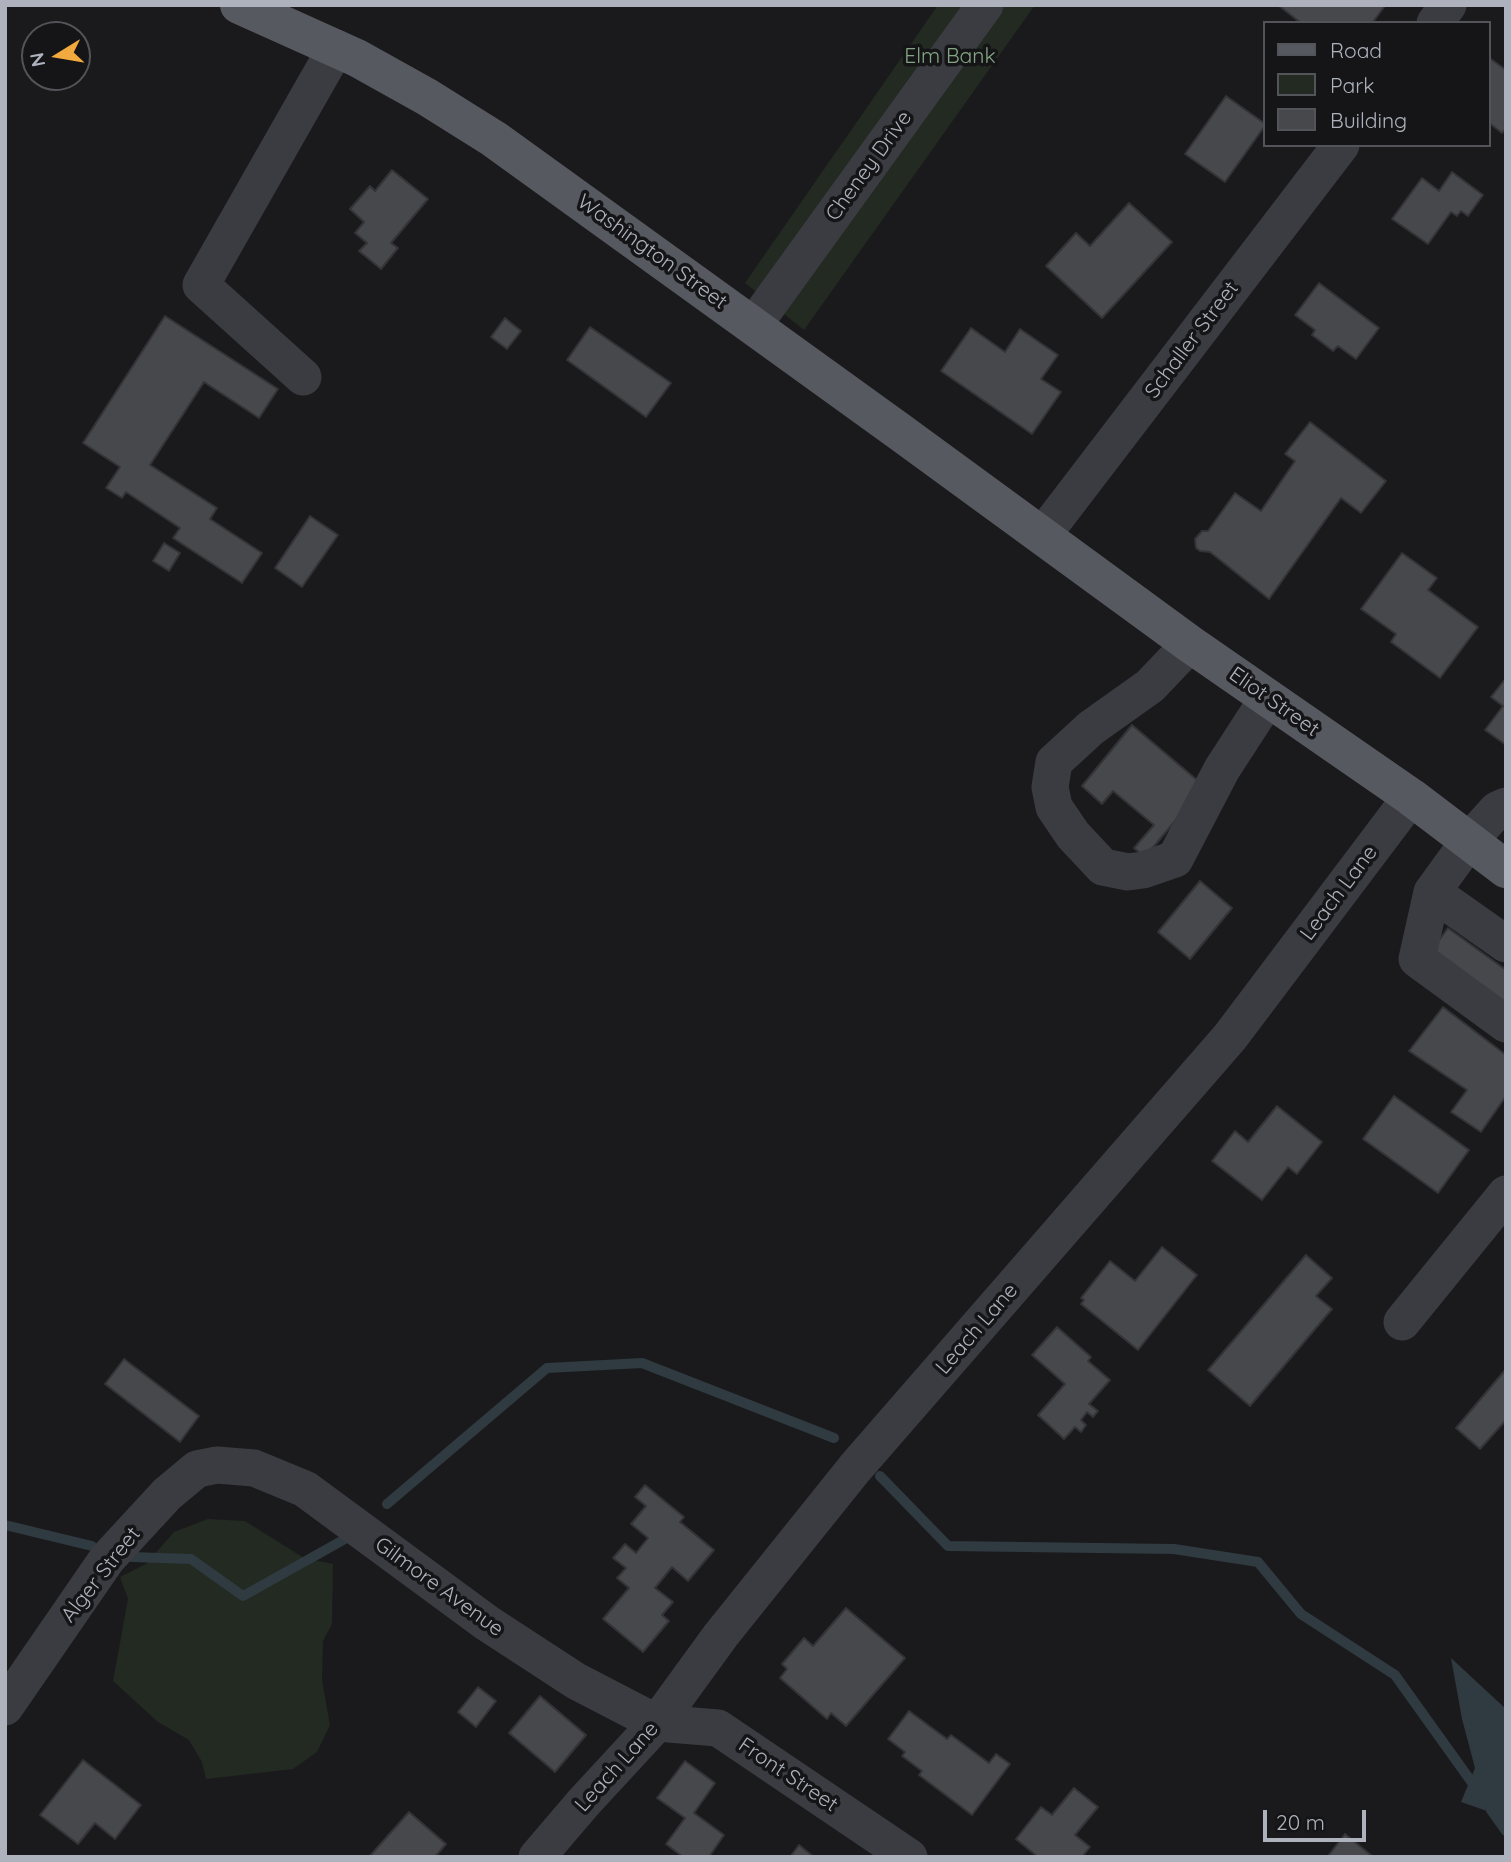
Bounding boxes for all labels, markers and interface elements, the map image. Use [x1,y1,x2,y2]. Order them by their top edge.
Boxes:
north arrow [21,21,91,91]
legend [1262,21,1490,147]
text: Road [1330,37,1382,63]
park label: Elm Bank [904,44,996,70]
text: N [24,50,50,69]
text: Park [1330,72,1374,98]
street label: Cheney Drive [821,106,917,226]
text: Building [1330,107,1407,133]
street label: Washington Street [572,189,732,315]
street label: Schaller Street [1140,277,1244,403]
street label: Eliot Street [1224,662,1324,742]
street label: Leach Lane [1295,841,1383,945]
street label: Leach Lane [931,1278,1023,1380]
street label: Alger Street [56,1522,146,1628]
street label: Gilmore Avenue [370,1532,508,1642]
street label: Leach Lane [570,1717,664,1817]
street label: Front Street [734,1733,842,1817]
scale bar [1266,1796,1369,1840]
text: 20 m [1276,1809,1325,1835]

